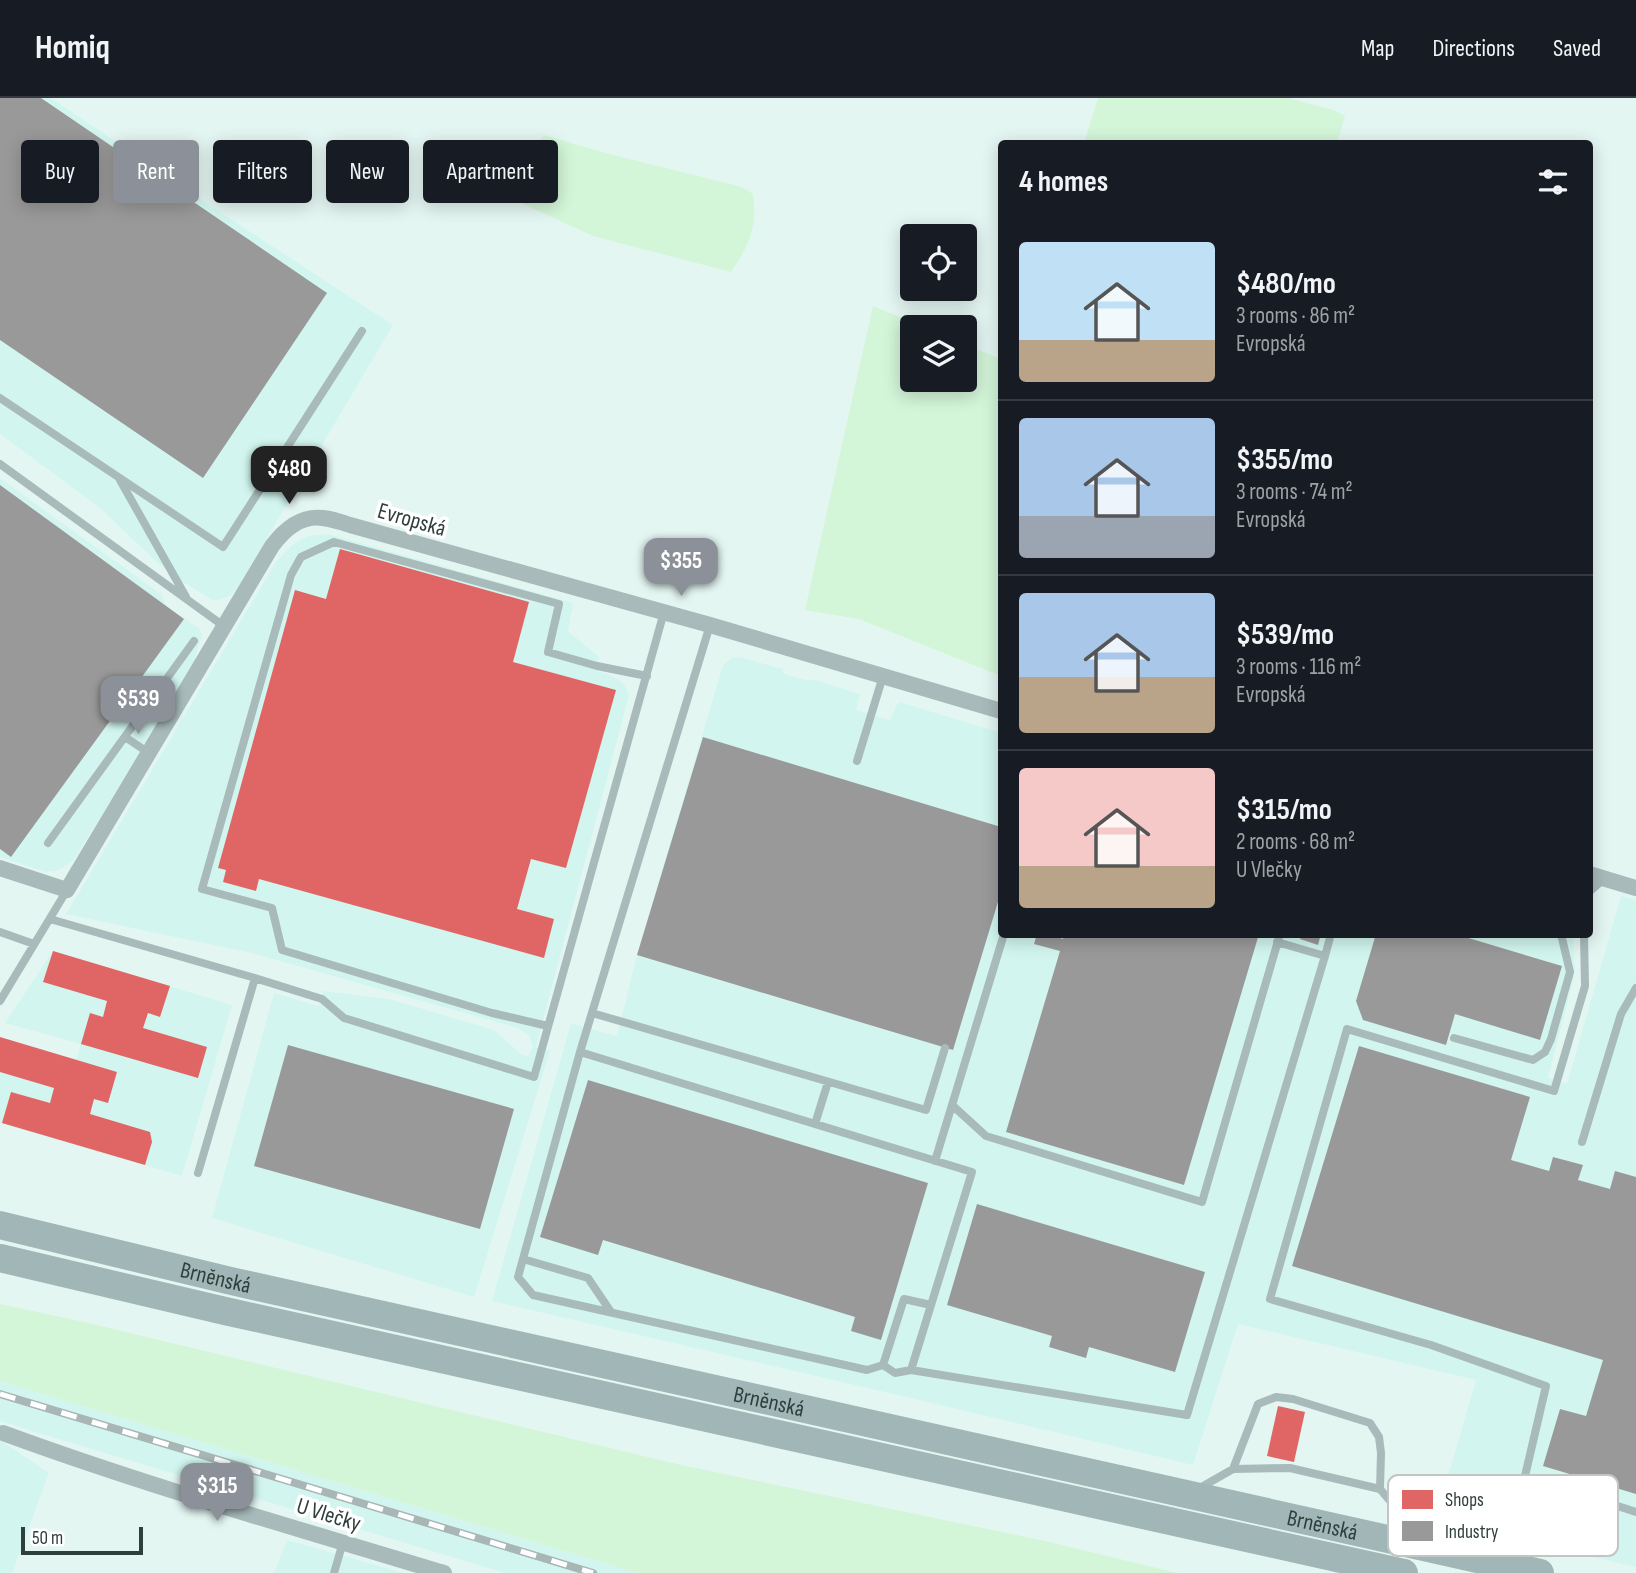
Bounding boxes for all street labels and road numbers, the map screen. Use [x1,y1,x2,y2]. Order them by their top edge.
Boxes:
street label: Evropská [374,497,449,543]
street label: Brněnská [177,1256,254,1300]
street label: Brněnská [731,1381,807,1423]
street label: U Vlečky [293,1492,364,1538]
street label: Brněnská [1284,1504,1360,1547]

